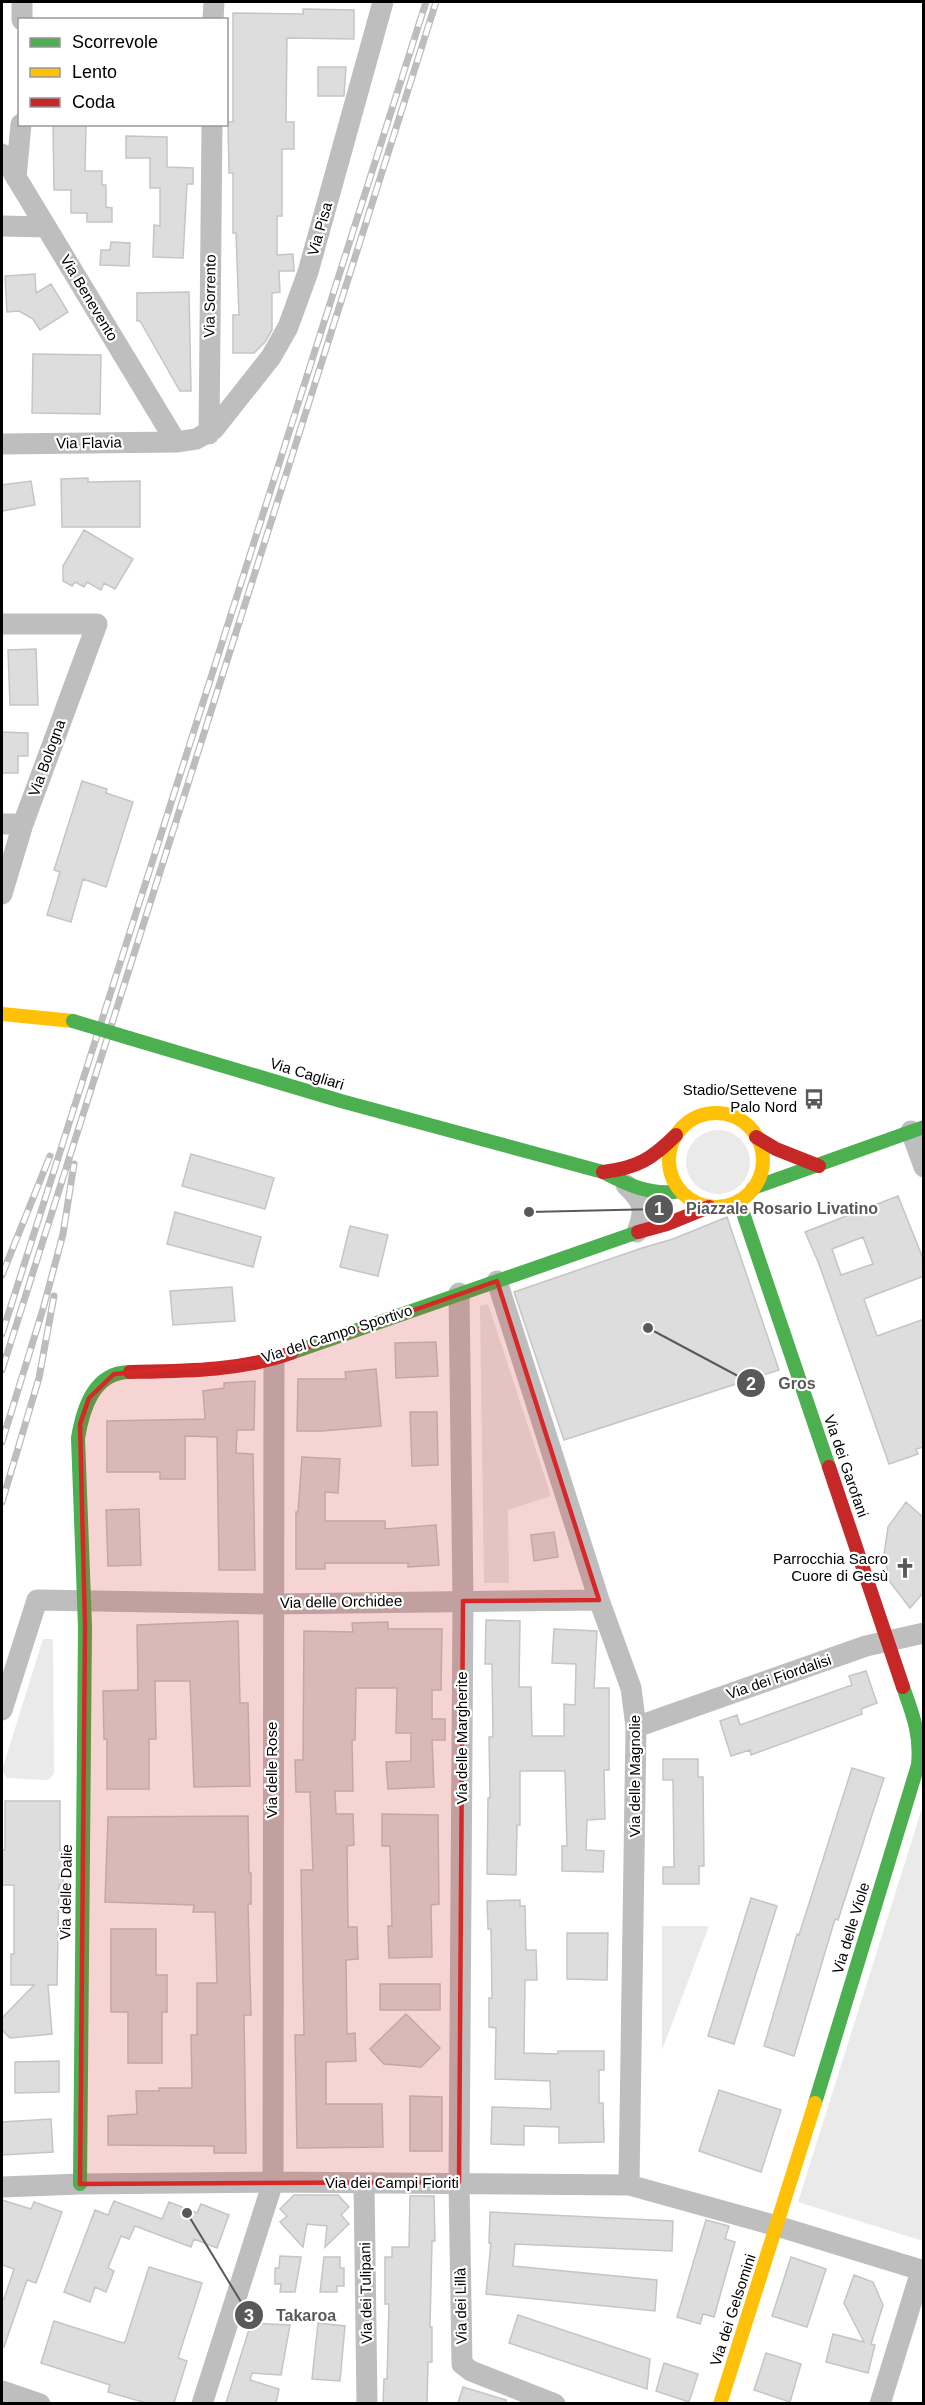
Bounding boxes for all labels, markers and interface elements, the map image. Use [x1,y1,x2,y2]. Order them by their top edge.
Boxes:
legend [18,18,228,126]
text: Scorrevole [72,32,158,52]
text: Lento [72,62,117,82]
text: Coda [72,92,116,112]
street label: Via Pisa [304,200,335,258]
street label: Via Benevento [57,252,122,344]
street label: Via Sorrento [200,254,219,338]
street label: Via Flavia [56,433,123,452]
street label: Via Bologna [25,716,69,799]
street label: Via Cagliari [268,1054,346,1093]
place label: Stadio/Settevene Palo Nord [683,1081,797,1115]
bus stop icon: Stadio/Settevene Palo Nord [802,1087,826,1111]
callout: Piazzale Rosario Livatino [644,1192,890,1226]
text: 1 [654,1199,664,1219]
text: Piazzale Rosario Livatino [686,1200,878,1217]
street label: Via del Campo Sportivo [259,1301,414,1366]
callout: Gros [736,1366,828,1400]
text: 2 [746,1374,756,1394]
text: Gros [778,1375,816,1392]
street label: Via dei Garofani [821,1412,872,1519]
place label: Parrocchia Sacro Cuore di Gesù [773,1550,888,1584]
church icon: Parrocchia Sacro Cuore di Gesù [893,1556,917,1580]
street label: Via delle Orchidee [280,1592,402,1611]
street label: Via dei Fiordalisi [724,1651,834,1702]
street label: Via delle Margherite [453,1671,470,1805]
street label: Via delle Magnolie [626,1715,643,1837]
street label: Via delle Rose [263,1722,280,1818]
street label: Via delle Dalie [56,1844,75,1940]
street label: Via delle Viole [829,1880,872,1976]
street label: Via dei Campi Fioriti [325,2174,459,2191]
street label: Via dei Tulipani [356,2242,375,2344]
street label: Via dei Gelsomini [706,2252,759,2368]
street label: Via dei Lillà [451,2267,470,2344]
callout: Takaroa [234,2298,348,2332]
text: 3 [244,2306,254,2326]
text: Takaroa [276,2307,336,2324]

